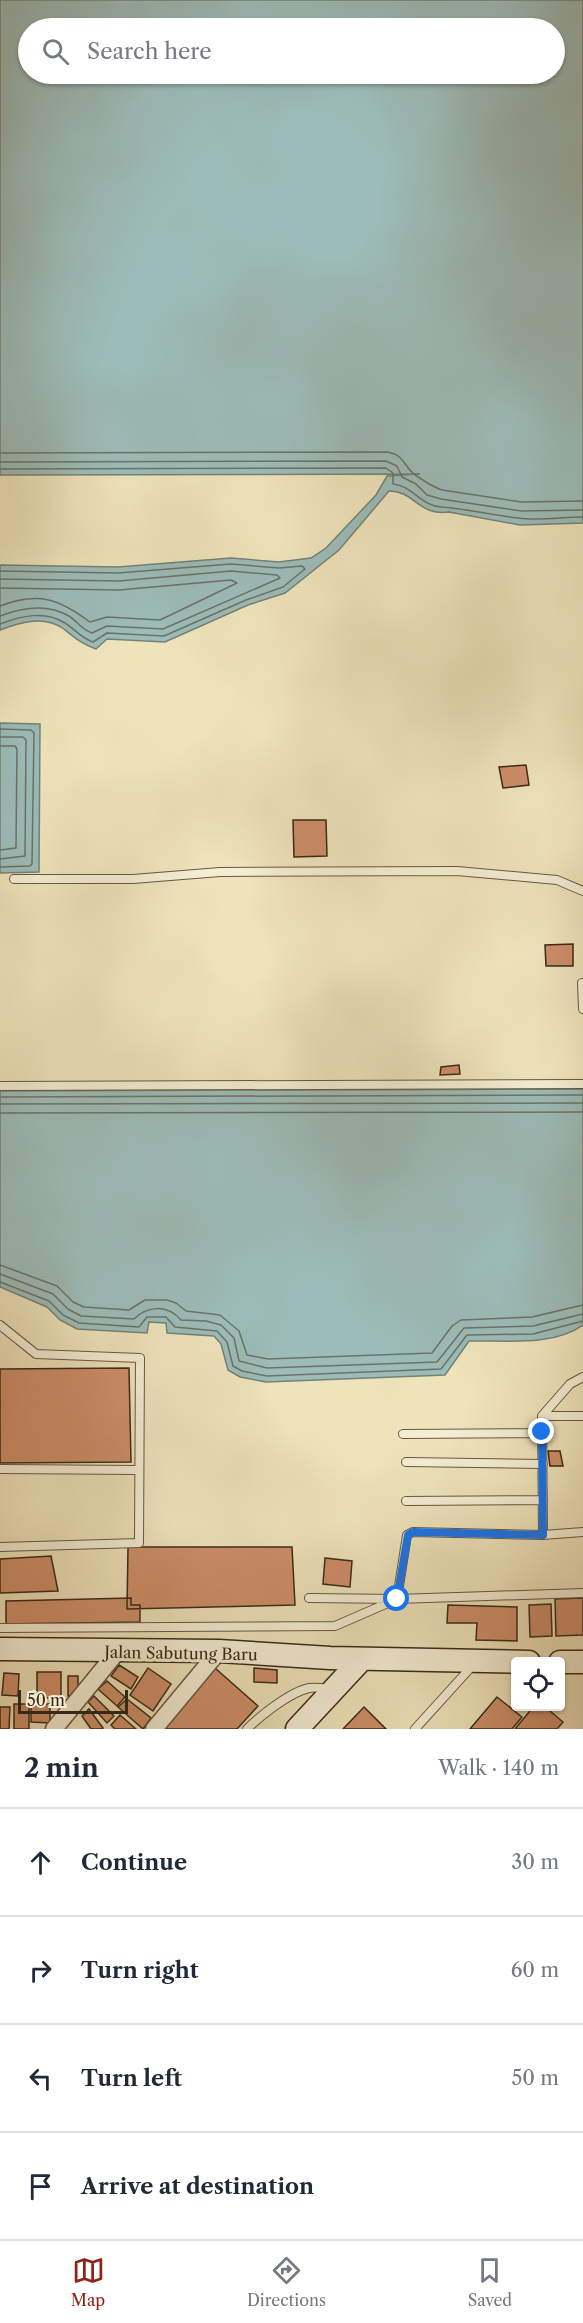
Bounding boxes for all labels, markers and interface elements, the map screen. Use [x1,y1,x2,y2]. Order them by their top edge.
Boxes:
search box [18,18,565,84]
icon: search [39,35,72,68]
text: Search here [87,38,212,65]
route end [528,1418,554,1444]
route start [383,1585,409,1611]
street label: Jalan Sabutung Baru [101,1642,258,1664]
map controls [511,1657,565,1711]
button: locate [511,1657,565,1711]
scale bar [18,1687,128,1714]
text: 50 m [27,1690,65,1710]
text: 2 min [24,1752,99,1784]
text: Walk · 140 m [438,1756,559,1780]
icon: ahead [24,1846,57,1879]
text: Continue [81,1849,187,1876]
text: 30 m [511,1850,559,1874]
icon: right [24,1954,57,1987]
text: Turn right [81,1957,199,1984]
text: 60 m [511,1958,559,1982]
icon: left [24,2062,57,2095]
text: Turn left [81,2065,182,2092]
text: 50 m [512,2066,559,2090]
icon: arrive [24,2170,57,2203]
text: Arrive at destination [81,2173,314,2200]
tab: Map [71,2254,105,2310]
tab: Directions [247,2254,326,2310]
tab: Saved [468,2254,512,2310]

